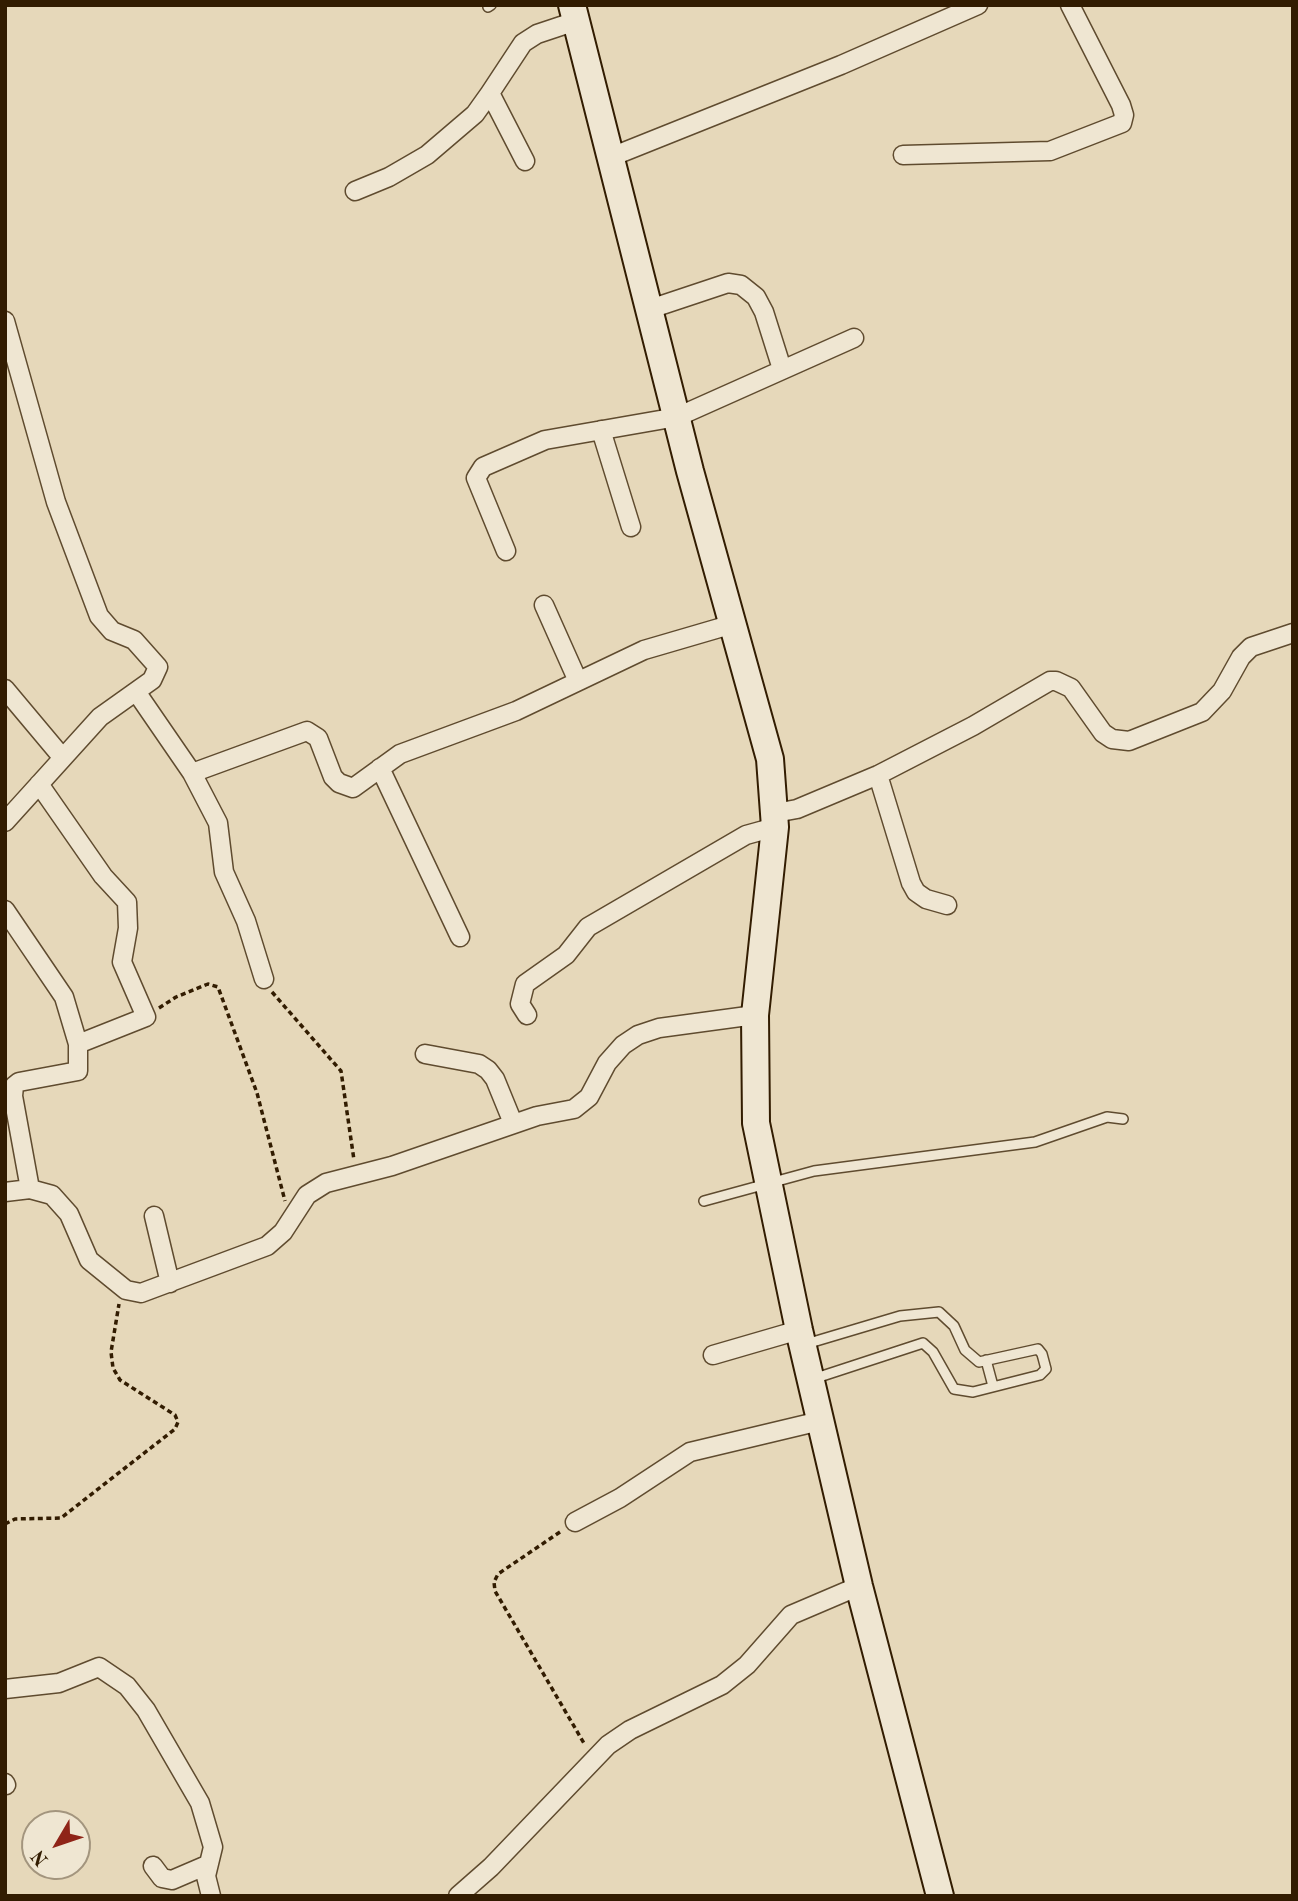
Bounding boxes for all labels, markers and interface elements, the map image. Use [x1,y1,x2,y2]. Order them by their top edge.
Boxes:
north arrow [21,1810,91,1880]
text: N [29,1846,53,1869]

